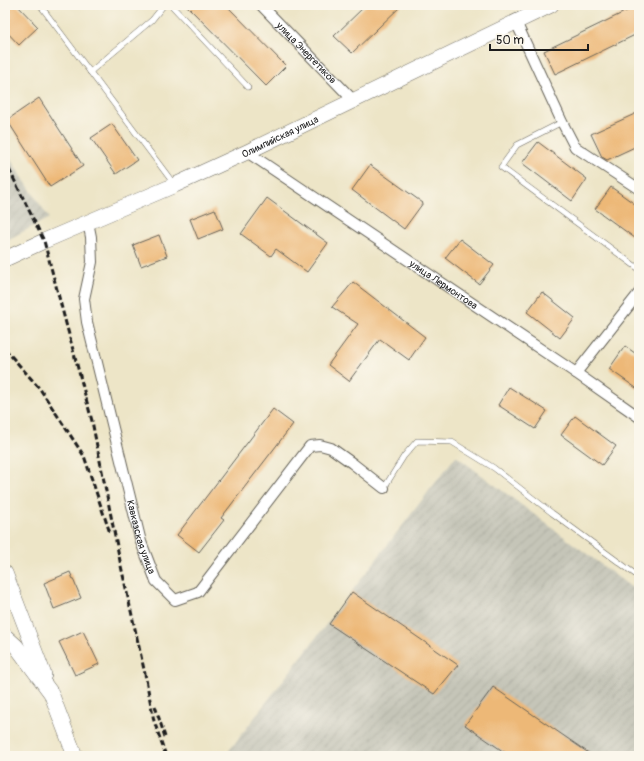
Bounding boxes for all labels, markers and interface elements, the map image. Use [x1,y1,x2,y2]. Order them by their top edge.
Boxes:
street label: улица Энергетиков [273,19,339,86]
scale bar [490,26,588,52]
text: 50 m [496,33,524,48]
street label: Олимпийская улица [240,113,321,161]
street label: улица Лермонтова [406,257,480,312]
street label: Кавказская улица [124,499,158,576]

